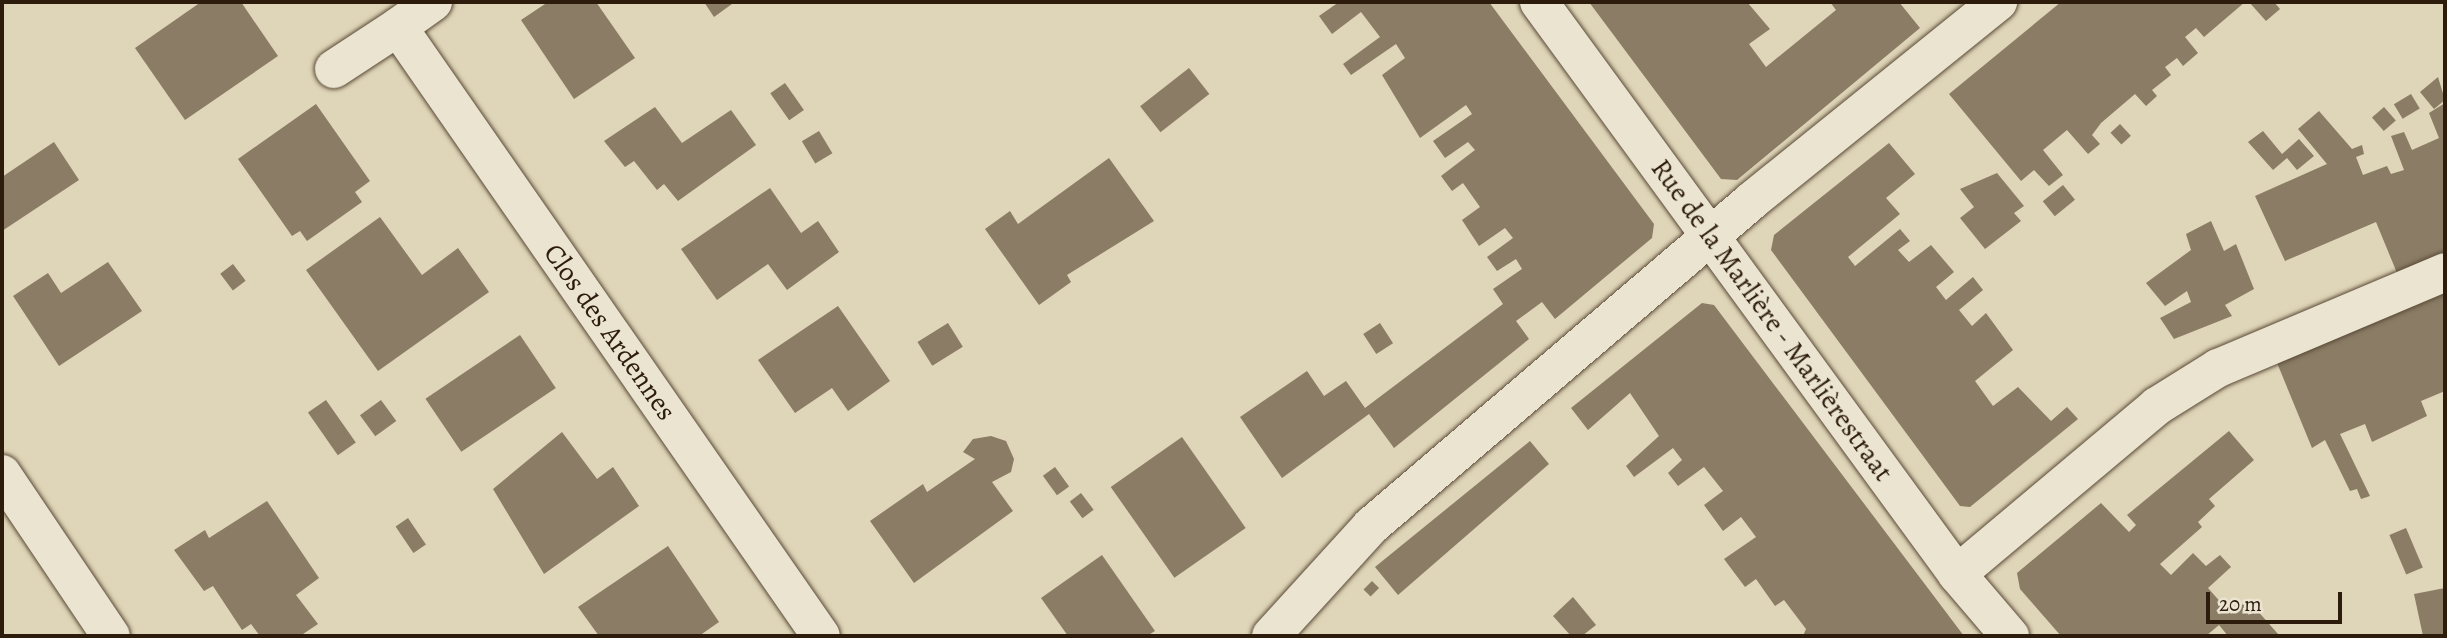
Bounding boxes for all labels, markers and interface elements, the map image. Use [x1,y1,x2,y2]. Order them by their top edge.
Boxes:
street label: Rue de la Marlière - Marlièrestraat [1643,152,1901,488]
street label: Clos des Ardennes [537,237,683,427]
scale bar [2209,578,2346,622]
text: 20 m [2219,590,2262,618]

